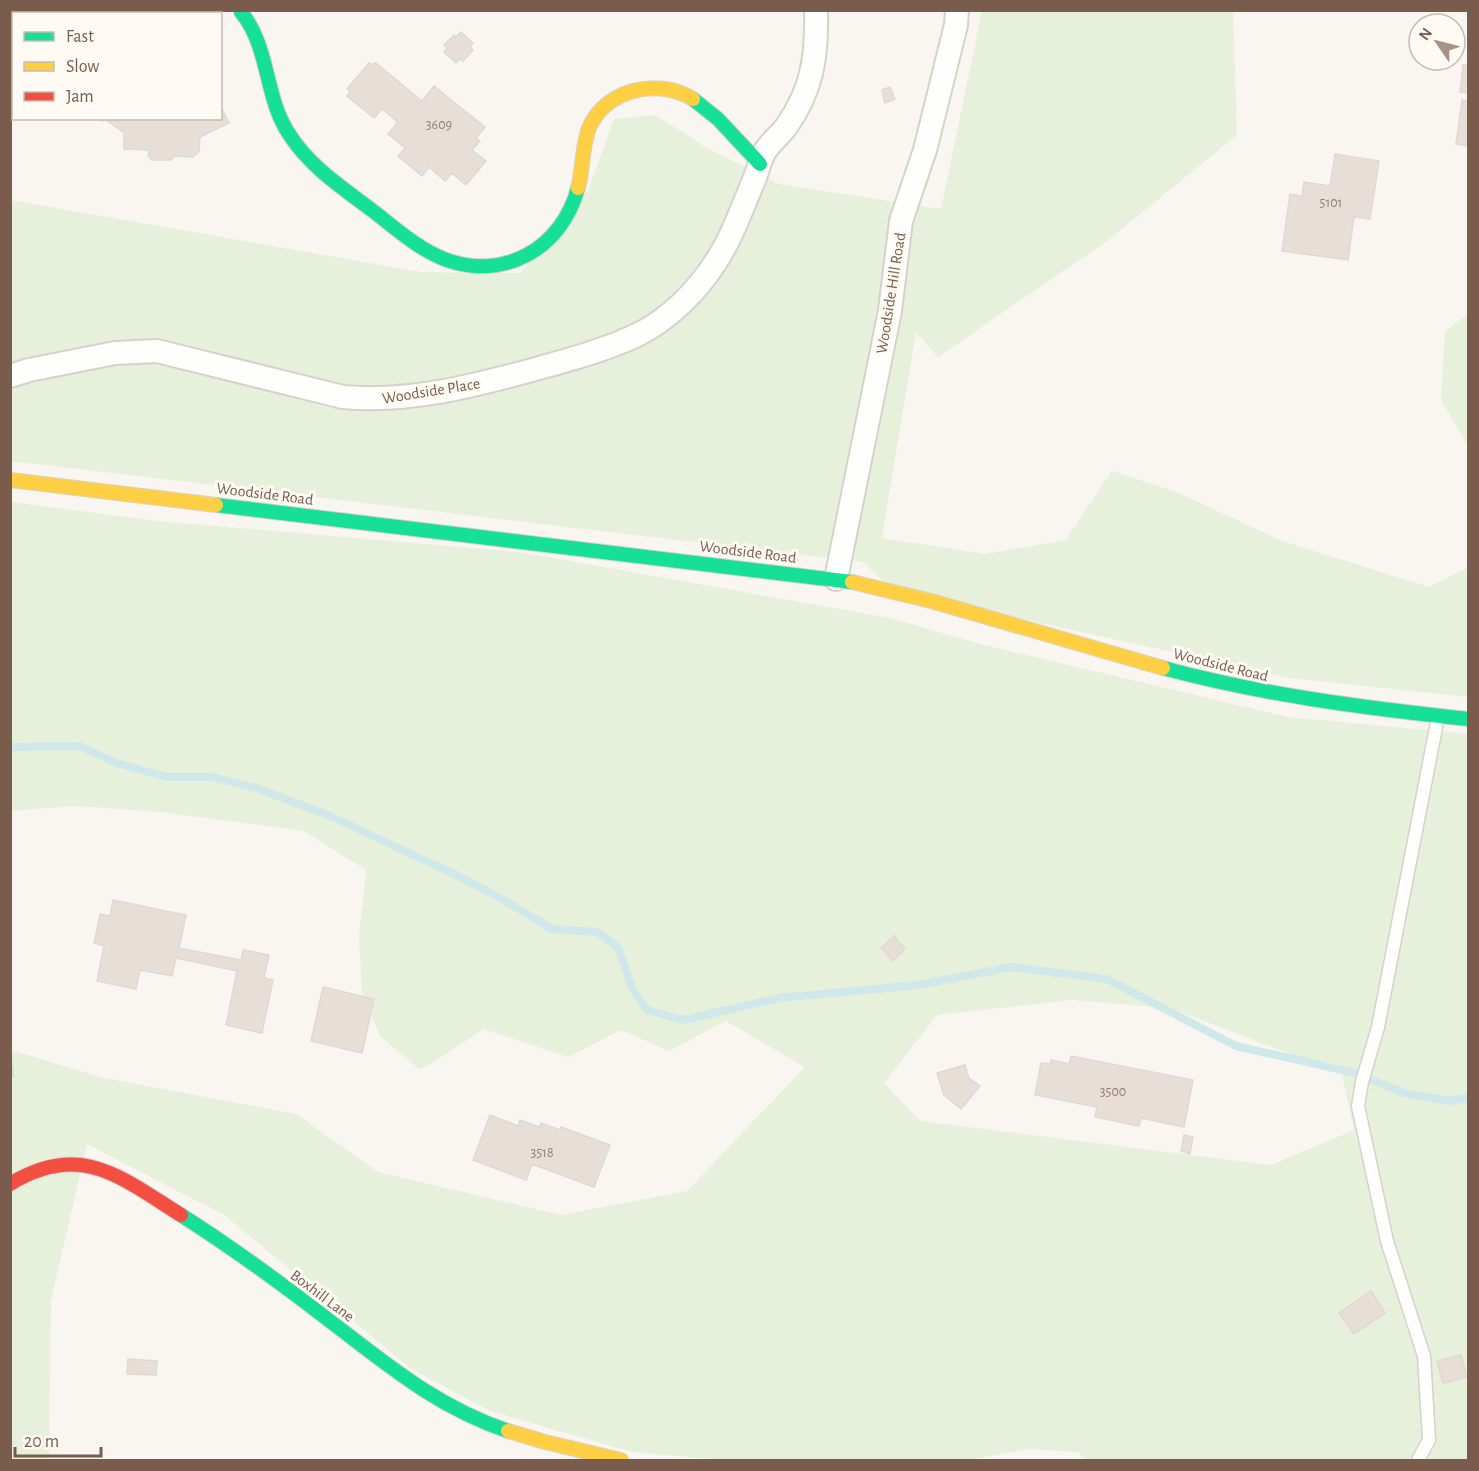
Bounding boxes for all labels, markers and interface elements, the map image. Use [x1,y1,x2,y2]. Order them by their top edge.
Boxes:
legend [12,12,222,120]
north arrow [1407,12,1467,72]
text: N [1416,25,1435,43]
text: Fast [66,28,94,46]
text: Slow [66,58,99,76]
text: Jam [66,88,94,106]
house number: 3609 [426,118,452,132]
house number: 5101 [1320,196,1342,210]
street label: Woodside Hill Road [873,231,909,355]
street label: Woodside Place [381,375,481,407]
street label: Woodside Road [216,480,314,508]
street label: Woodside Road [699,538,797,566]
street label: Woodside Road [1172,645,1270,685]
house number: 3500 [1100,1085,1126,1099]
house number: 3518 [530,1146,554,1160]
street label: Boxhill Lane [288,1267,357,1325]
scale bar [15,1420,100,1458]
text: 20 m [24,1433,59,1451]

